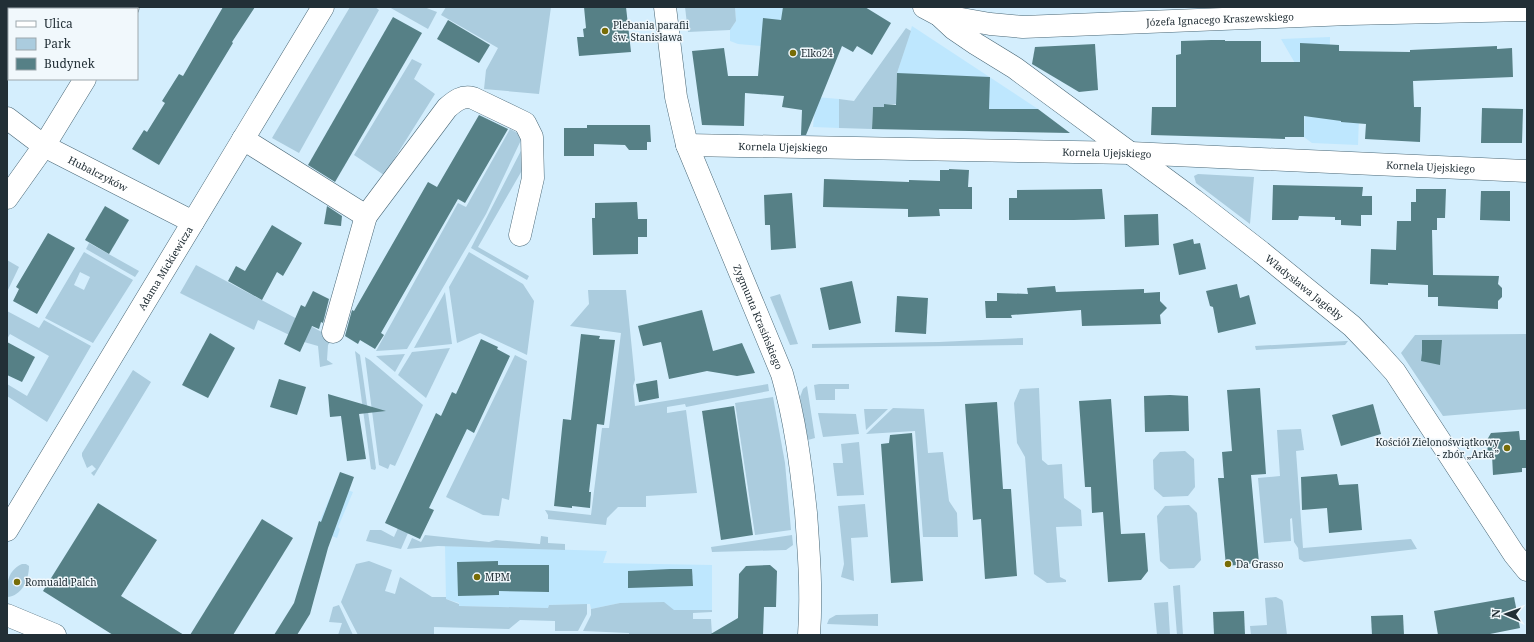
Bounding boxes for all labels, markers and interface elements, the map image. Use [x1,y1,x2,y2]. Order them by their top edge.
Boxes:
legend [8,8,138,80]
street label: Józefa Ignacego Kraszewskiego [1145,9,1294,29]
text: Ulica [44,15,73,32]
place label: Plebania parafii św. Stanisława [613,18,690,44]
marker: Plebania parafii św. Stanisława [600,26,610,36]
text: Park [44,35,72,52]
place label: Elko24 [801,46,833,60]
marker: Elko24 [788,48,798,58]
text: Budynek [44,55,96,72]
street label: Kornela Ujejskiego [738,139,828,155]
street label: Kornela Ujejskiego [1062,145,1152,161]
street label: Hubalczyków [66,153,130,195]
street label: Kornela Ujejskiego [1386,158,1476,176]
street label: Adama Mickiewicza [134,223,196,313]
street label: Władysława Jagiełły [1262,251,1347,323]
street label: Zygmunta Krasińskiego [730,262,786,372]
place label: Kościół Zielonoświątkowy - zbór „Arka” [1375,435,1499,461]
marker: Kościół Zielonoświątkowy - zbór „Arka” [1502,443,1512,453]
place label: Da Grasso [1236,557,1284,571]
marker: Da Grasso [1223,559,1233,569]
place label: MPM [485,570,510,584]
marker: MPM [472,572,482,582]
place label: Romuald Palch [25,575,97,589]
marker: Romuald Palch [12,577,22,587]
north arrow [1486,594,1526,634]
text: N [1488,609,1503,618]

